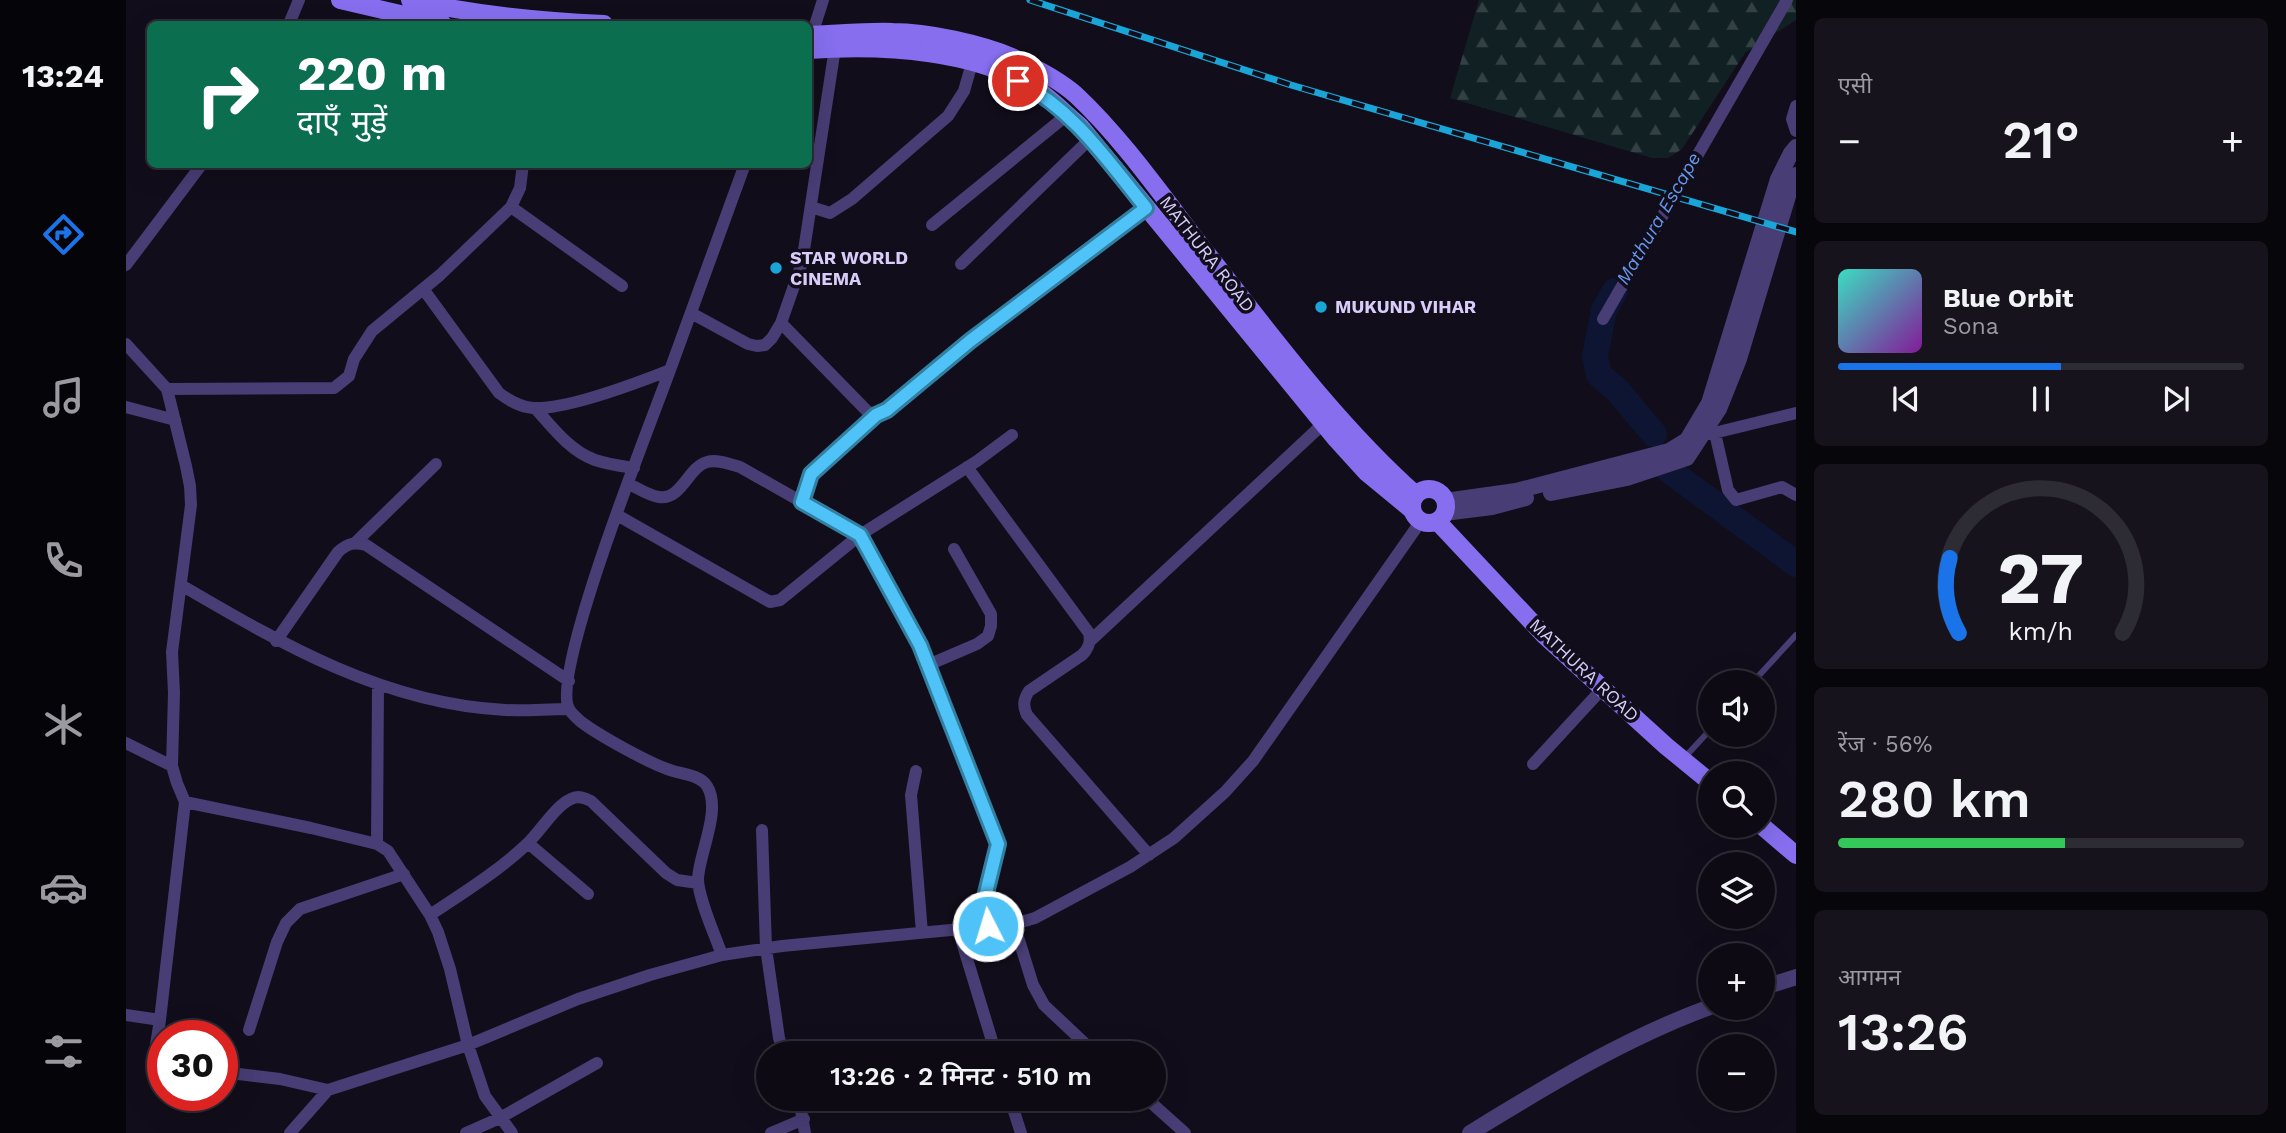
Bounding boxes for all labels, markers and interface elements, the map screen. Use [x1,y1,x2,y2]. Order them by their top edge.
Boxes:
text: 220 m [297,44,447,102]
icon: right [182,49,273,140]
pin [988,51,1048,111]
text: 13:24 [22,57,104,95]
icon: arrive [999,62,1037,100]
text: एसी [1838,72,1872,99]
text: दाएँ मुड़ें [297,103,387,141]
text: 21° [2002,110,2080,171]
text: − [1838,119,1861,163]
text: + [2221,119,2244,163]
water label: Mathura Escape [1611,148,1706,288]
street label: MATHURA ROAD [1156,191,1259,316]
icon: directions [39,210,88,259]
place label: STAR WORLD CINEMA [790,247,908,289]
marker: STAR WORLD CINEMA [768,260,784,276]
text: Blue Orbit [1943,283,2073,313]
place label: MUKUND VIHAR [1335,296,1477,317]
marker: MUKUND VIHAR [1313,299,1329,315]
text: Sona [1943,313,1999,340]
icon: music [39,373,88,422]
icon: previous [1887,380,1925,418]
icon: pause [2022,380,2060,418]
icon: next [2157,380,2195,418]
text: 27 [1998,535,2084,621]
icon: phone [39,536,88,585]
street label: MATHURA ROAD [1525,614,1643,726]
text: km/h [2009,616,2073,645]
map controls [1698,670,1775,1111]
button: sound [1698,670,1775,747]
icon: climate [39,700,88,749]
text: रेंज · 56% [1838,731,1932,758]
button: search [1698,761,1775,838]
text: 280 km [1838,769,2031,830]
button: layers [1698,852,1775,929]
icon: car [39,863,88,912]
position arrow [951,889,1025,963]
button: + [1698,943,1775,1020]
text: आगमन [1838,964,1901,991]
text: 13:26 [1838,1002,1968,1063]
speed limit sign: 30 [147,1020,238,1111]
icon: filters [39,1027,88,1076]
button: − [1698,1034,1775,1111]
text: 13:26 · 2 मिनट · 510 m [830,1061,1092,1091]

